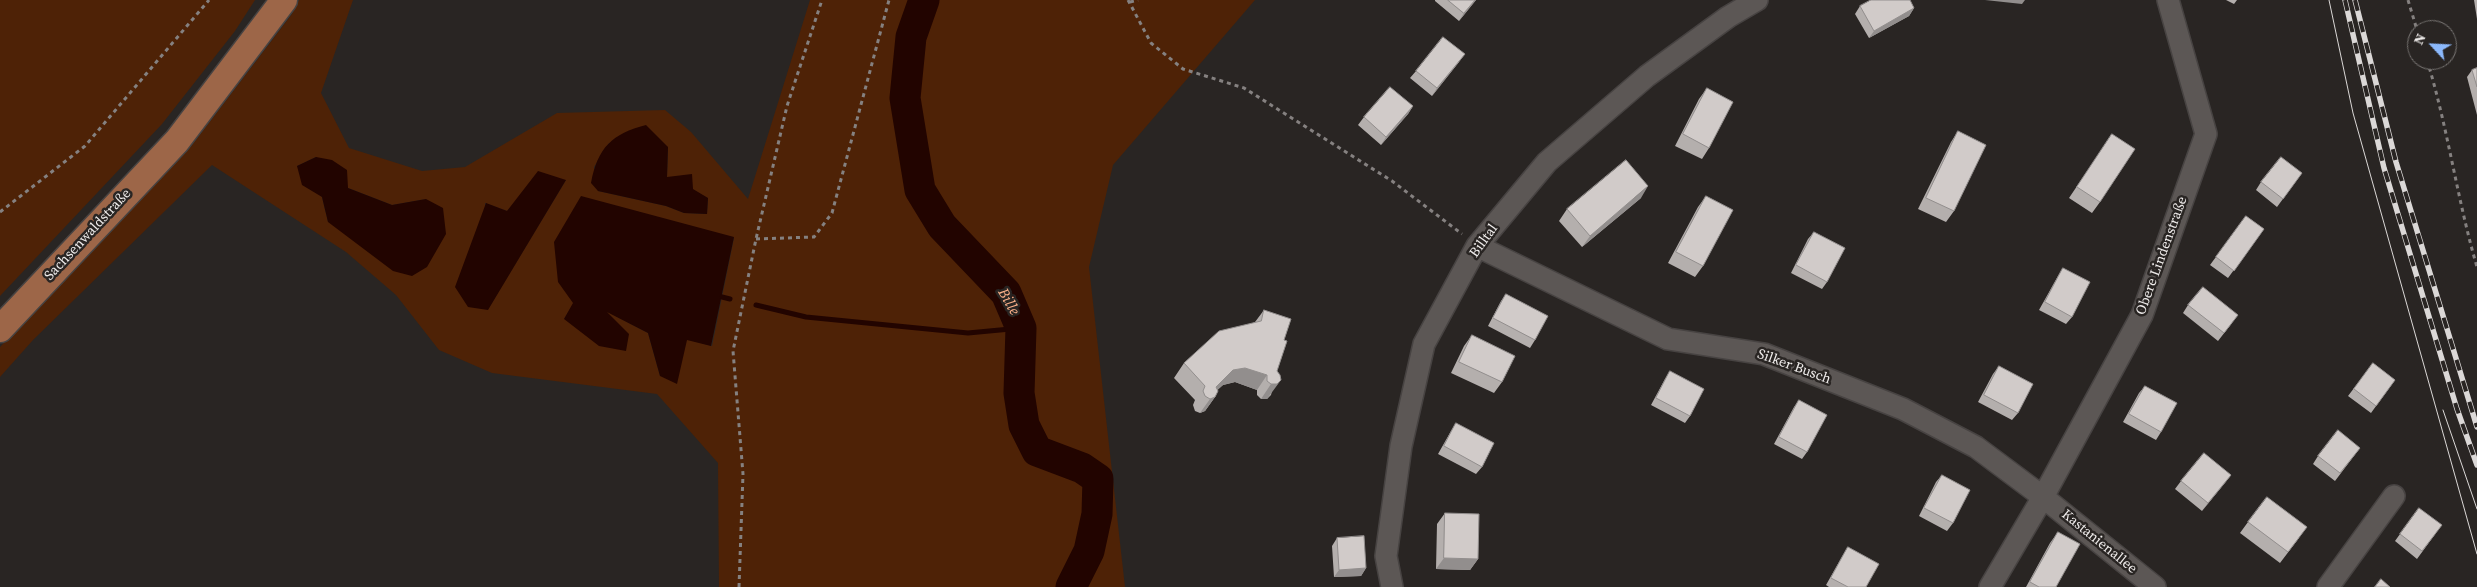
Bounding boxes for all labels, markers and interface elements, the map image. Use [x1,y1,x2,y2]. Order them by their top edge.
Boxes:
north arrow [2407,20,2457,70]
text: N [2408,30,2431,48]
street label: Sachsenwaldstraße [41,186,135,284]
street label: Obere Lindenstraße [2133,194,2191,318]
street label: Billtal [1466,221,1502,261]
water label: Bille [993,285,1023,319]
street label: Silker Busch [1755,346,1833,388]
street label: Kastanienallee [2058,507,2140,577]

